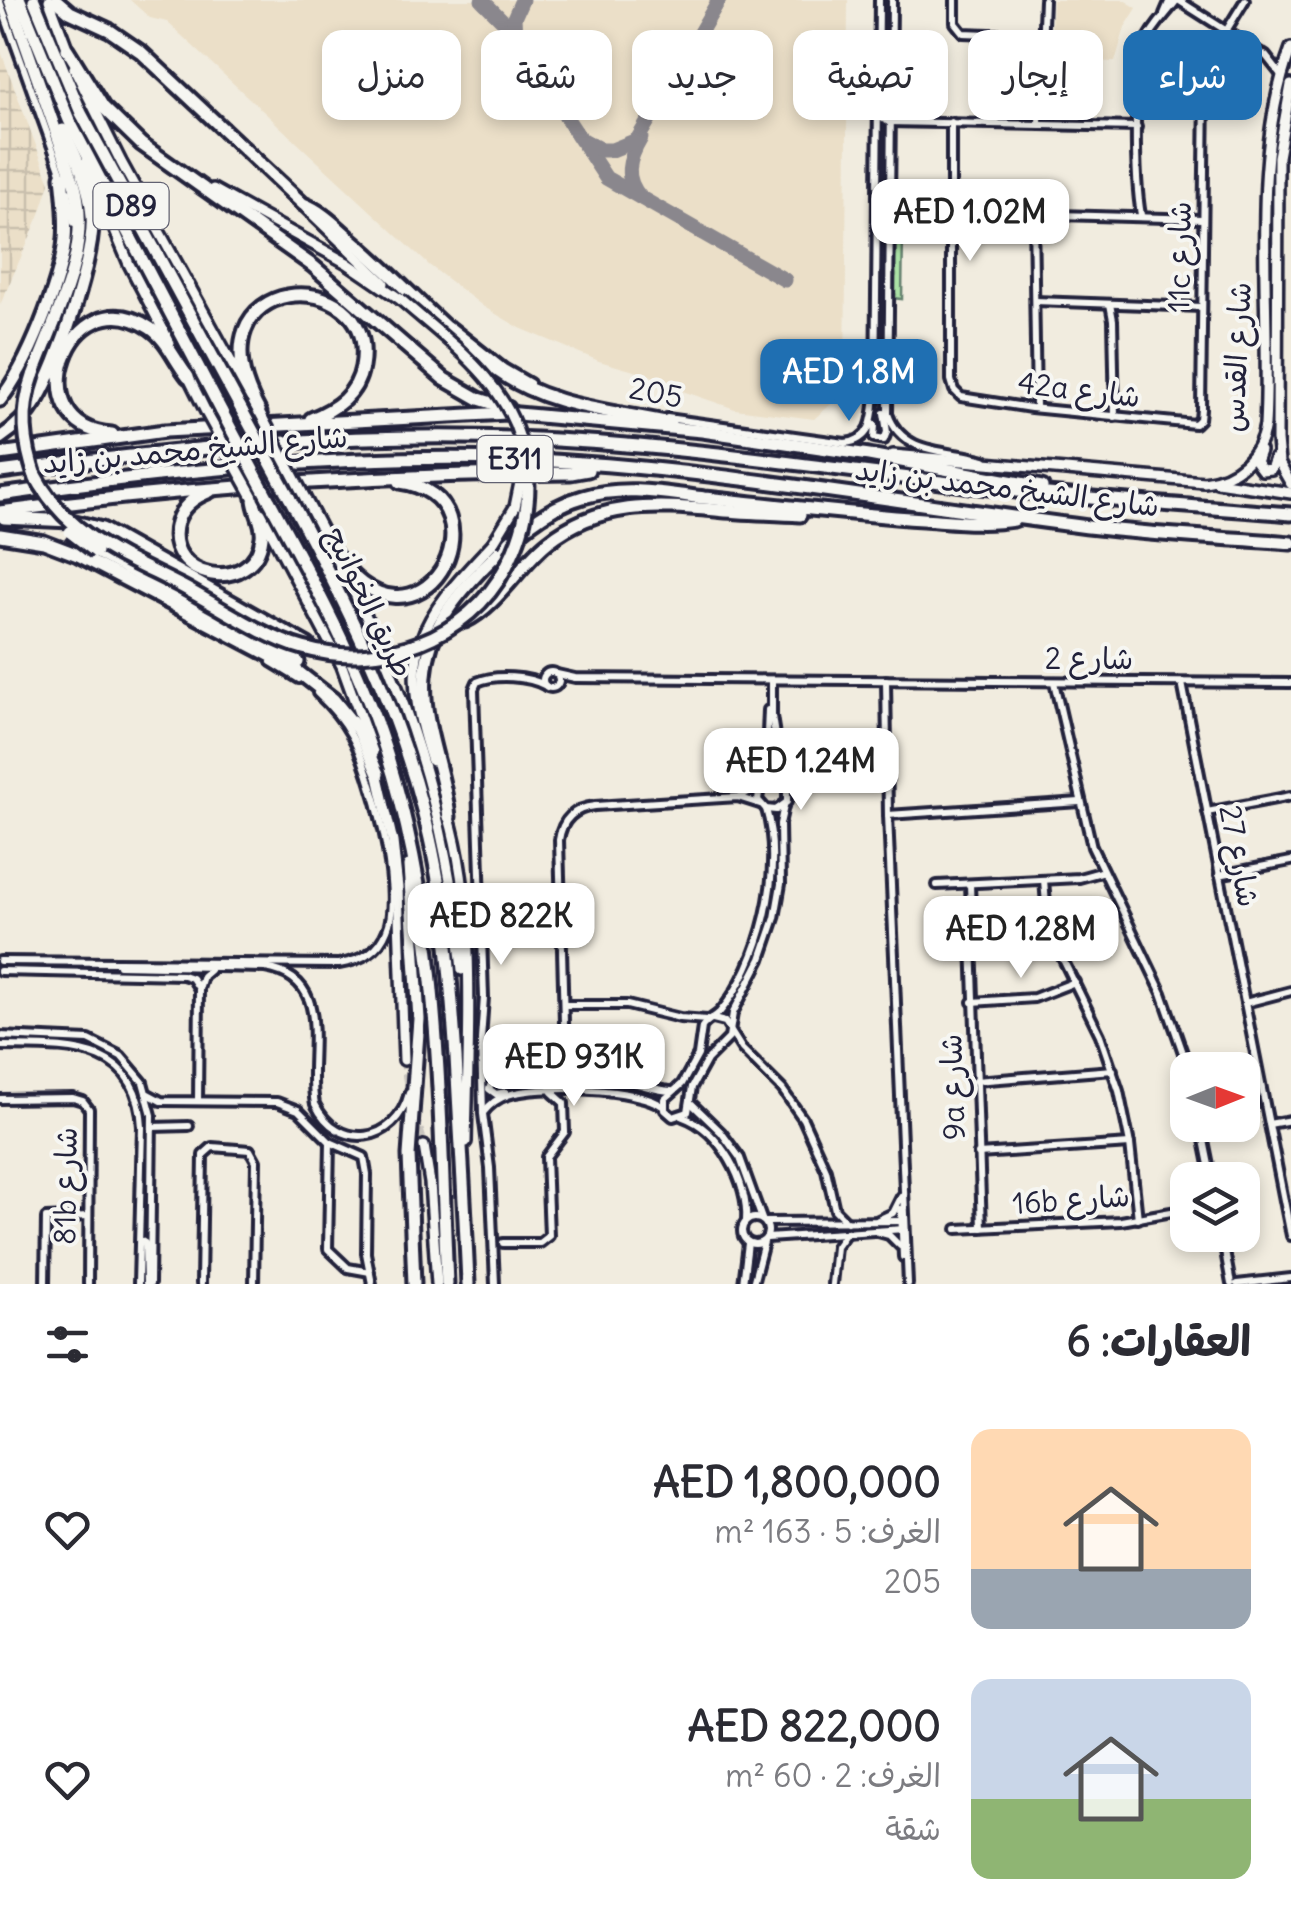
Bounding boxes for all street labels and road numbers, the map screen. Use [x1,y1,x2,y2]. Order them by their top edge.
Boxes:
road number: D89 [94,183,168,229]
street label: 11c شارع [1159,201,1202,313]
street label: شارع القدس [1213,281,1262,433]
street label: 42a شارع [1015,363,1142,418]
street label: 205 [626,368,686,416]
street label: شارع الشيخ محمد بن زايد [41,417,349,484]
road number: E311 [478,436,552,482]
street label: شارع الشيخ محمد بن زايد [852,449,1162,528]
street label: طريق الخوانيج [315,520,423,684]
street label: شارع 2 [1045,639,1133,680]
street label: شارع 27 [1209,802,1268,911]
street label: 9a شارع [931,1033,976,1141]
street label: 81b شارع [45,1127,88,1245]
street label: 16b شارع [1011,1176,1131,1225]

